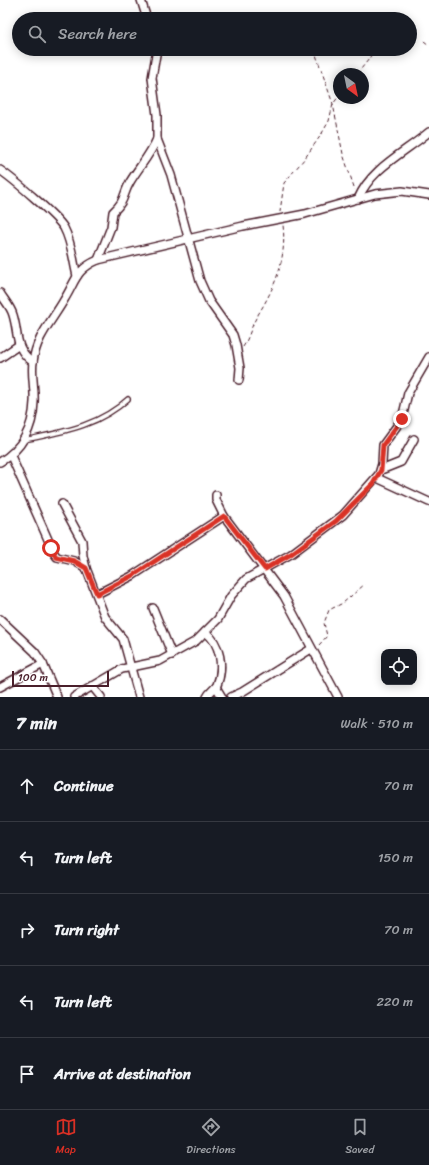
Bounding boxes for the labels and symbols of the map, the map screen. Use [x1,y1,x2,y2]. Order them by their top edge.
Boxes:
north arrow [333,68,369,104]
route end [393,410,411,428]
route start [42,539,60,557]
scale bar [12,669,109,688]

